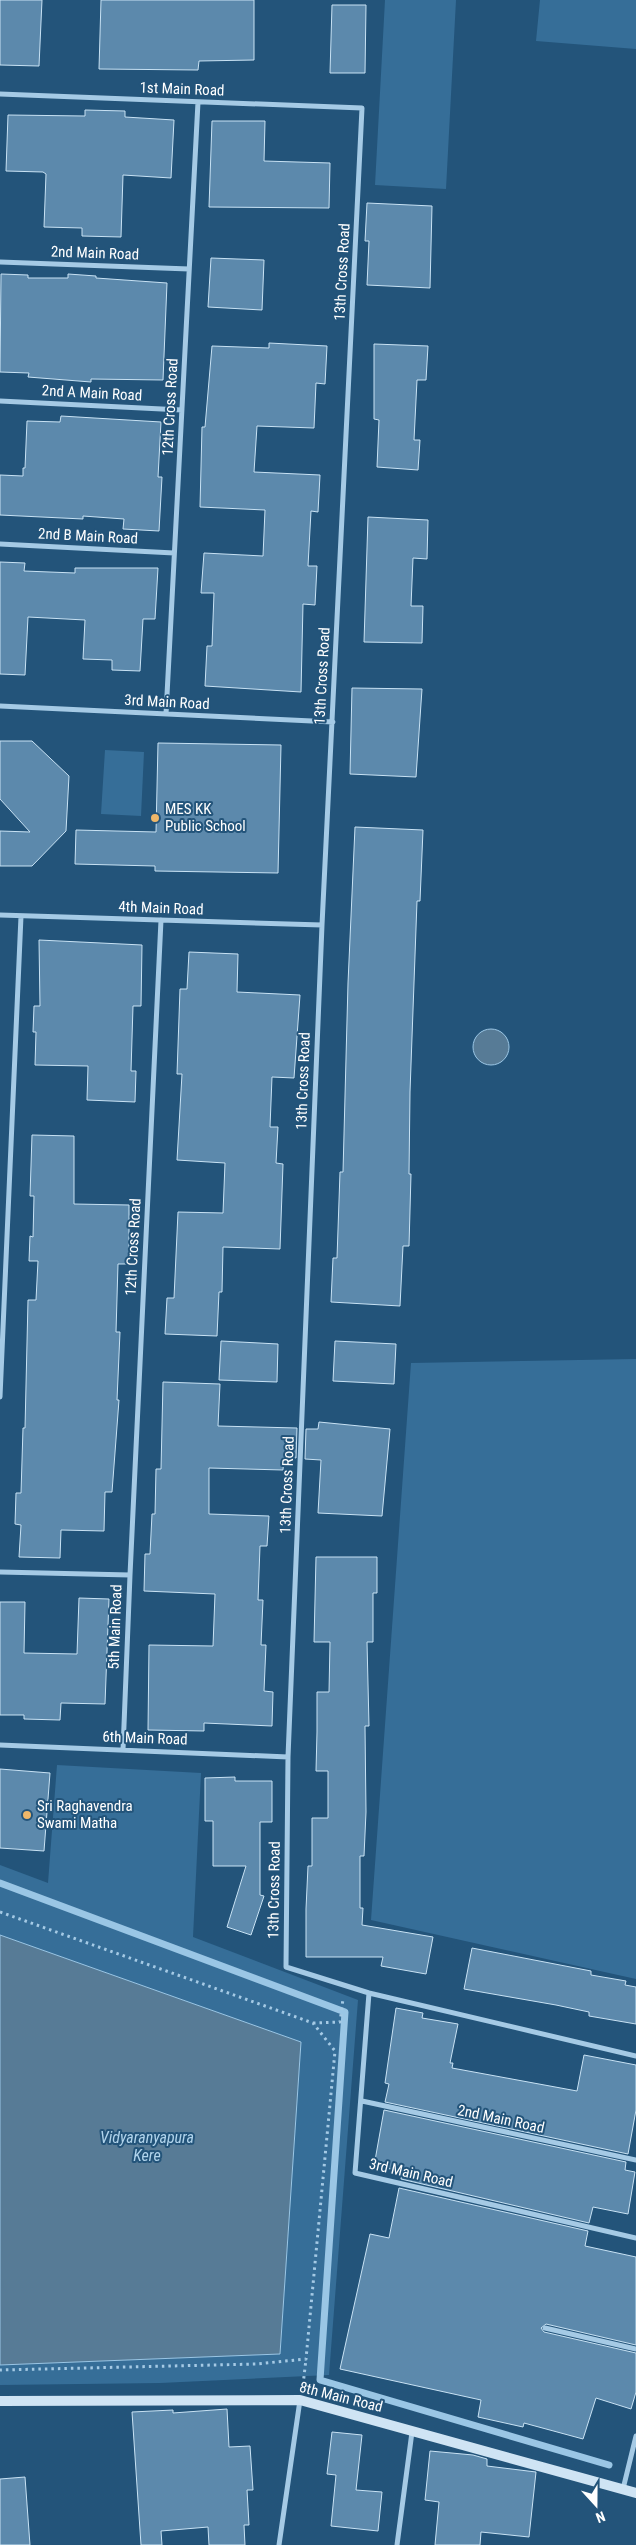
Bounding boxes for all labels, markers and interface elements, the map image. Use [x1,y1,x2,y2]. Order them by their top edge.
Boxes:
street label: 1st Main Road [139,79,225,99]
street label: 13th Cross Road [330,223,354,321]
street label: 2nd Main Road [51,242,139,264]
street label: 12th Cross Road [158,358,182,456]
street label: 2nd A Main Road [41,381,143,405]
street label: 2nd B Main Road [38,524,138,548]
street label: 13th Cross Road [310,627,334,725]
street label: 3rd Main Road [124,691,210,713]
place label: MES KK Public School [165,800,246,835]
marker: MES KK Public School [149,812,161,824]
street label: 4th Main Road [118,898,204,918]
street label: 13th Cross Road [292,1032,314,1130]
street label: 12th Cross Road [121,1198,145,1296]
street label: 13th Cross Road [276,1436,298,1534]
street label: 5th Main Road [105,1584,125,1670]
street label: 6th Main Road [102,1728,188,1748]
place label: Sri Raghavendra Swami Matha [37,1797,133,1832]
marker: Sri Raghavendra Swami Matha [21,1809,33,1821]
street label: 13th Cross Road [264,1841,284,1939]
street label: 2nd Main Road [456,2101,546,2137]
water label: Vidyaranyapura Kere [100,2128,194,2165]
street label: 3rd Main Road [367,2155,455,2191]
street label: 8th Main Road [297,2378,385,2416]
north arrow [571,2480,621,2530]
text: N [594,2508,608,2526]

